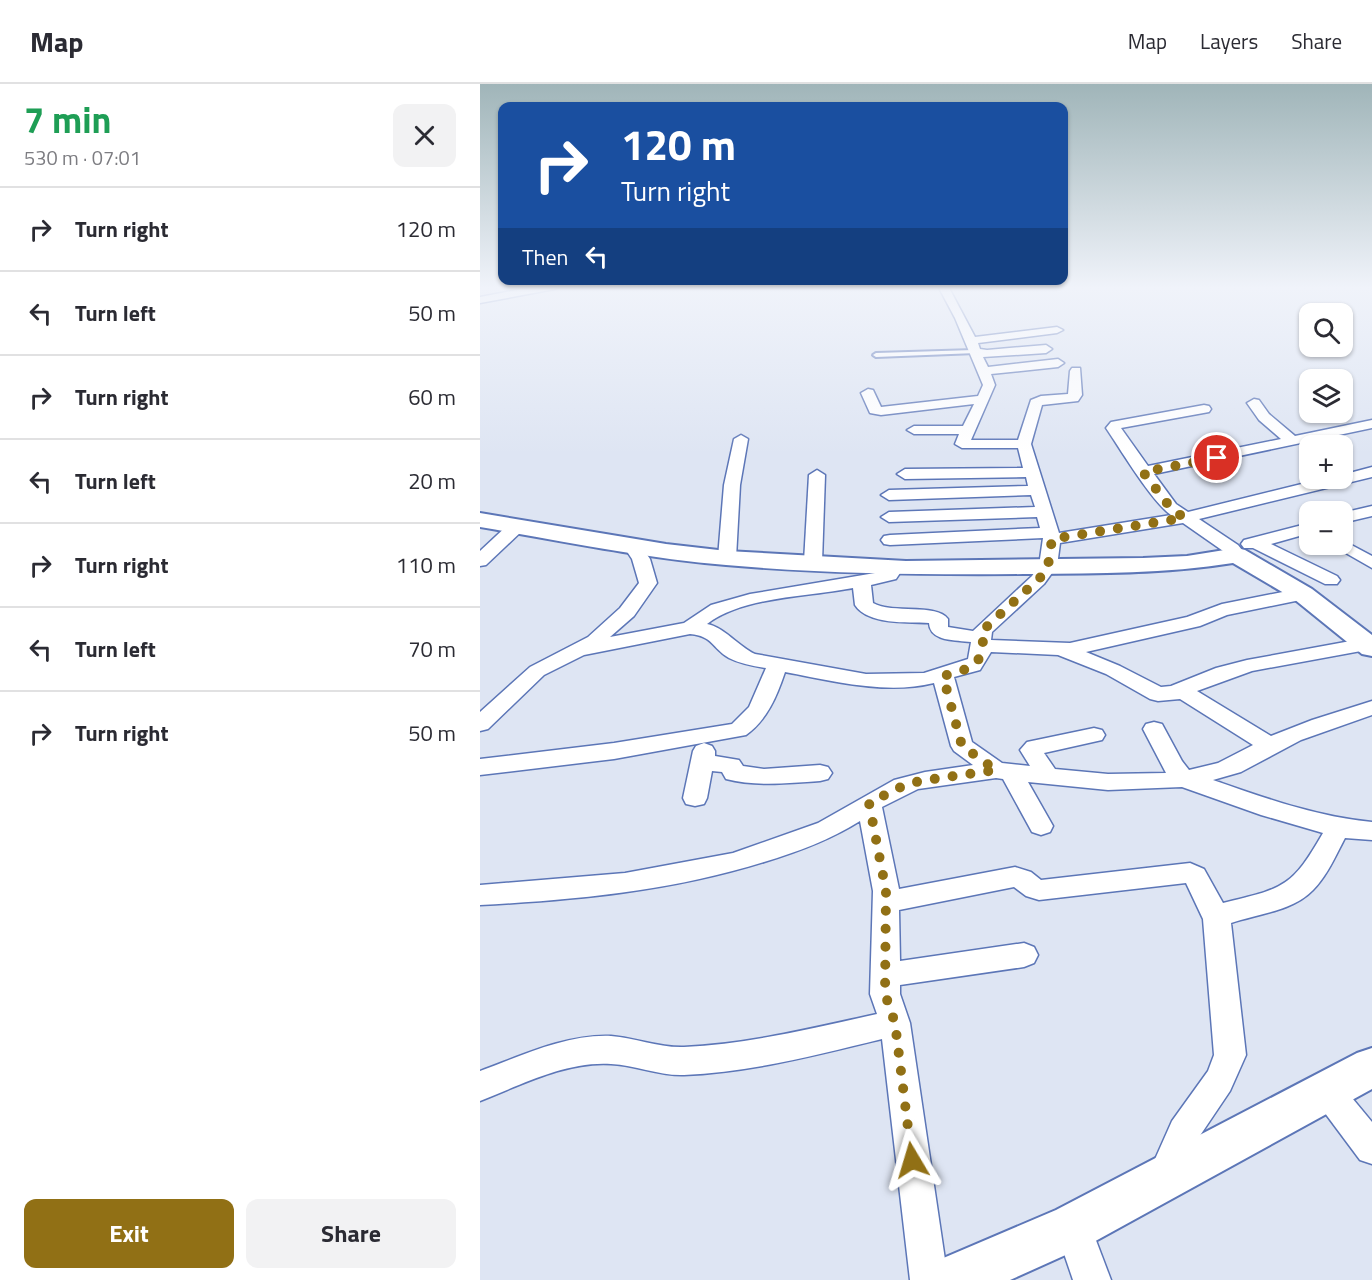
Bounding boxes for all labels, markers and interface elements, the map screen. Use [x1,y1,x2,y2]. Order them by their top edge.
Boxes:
text: Map [30,20,84,63]
text: Map [1128,25,1167,57]
text: Layers [1200,25,1258,57]
text: Share [1291,25,1342,57]
text: 7 min [24,92,111,147]
button: close [393,104,456,167]
text: 120 m [621,112,736,176]
icon: right [522,126,600,204]
text: 530 m · 07:01 [24,142,141,173]
text: Turn right [621,170,730,211]
text: Turn right [75,212,169,246]
text: 120 m [396,212,456,246]
icon: right [24,213,57,246]
text: Then [522,240,568,274]
icon: left [580,240,613,273]
text: Turn left [75,296,156,330]
text: 50 m [408,296,456,330]
icon: left [24,297,57,330]
map controls [1299,303,1353,555]
button: search [1299,303,1353,357]
button: layers [1299,369,1353,423]
text: Turn right [75,380,169,414]
text: 60 m [408,380,456,414]
icon: right [24,381,57,414]
pin [1191,432,1242,483]
button: + [1299,435,1353,489]
icon: arrive [1200,441,1233,474]
text: Turn left [75,464,156,498]
text: 20 m [408,464,456,498]
icon: left [24,465,57,498]
button: − [1299,501,1353,555]
text: Turn right [75,548,169,582]
text: 110 m [396,548,456,582]
icon: right [24,549,57,582]
text: Turn left [75,632,156,666]
text: 70 m [408,632,456,666]
icon: left [24,633,57,666]
text: Turn right [75,716,169,750]
text: 50 m [408,716,456,750]
icon: right [24,717,57,750]
position arrow [880,1128,944,1192]
button: Exit [24,1199,234,1268]
button: Share [246,1199,456,1268]

